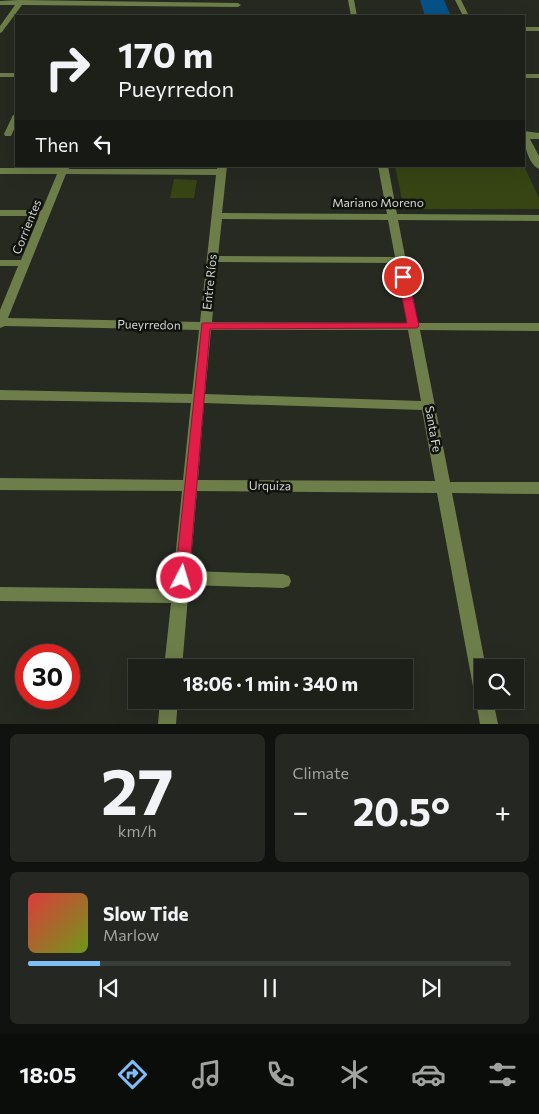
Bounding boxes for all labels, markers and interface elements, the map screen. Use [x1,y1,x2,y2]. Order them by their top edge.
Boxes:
text: 170 m [118,32,213,75]
icon: right [35,35,100,100]
text: Pueyrredon [118,75,234,102]
icon: left [89,130,117,158]
text: Then [35,133,79,156]
street label: Mariano Moreno [332,195,424,209]
street label: Corrientes [9,197,43,256]
street label: Entre Ríos [199,253,219,310]
pin [382,256,424,298]
icon: arrive [389,263,417,291]
street label: Pueyrredon [117,316,181,332]
street label: Santa Fe [423,405,445,453]
street label: Urquiza [249,478,291,492]
position arrow [155,551,207,603]
speed limit sign: 30 [15,644,80,709]
map controls [474,659,524,709]
button: search [474,659,524,709]
text: 18:06 · 1 min · 340 m [183,672,358,695]
text: 27 [101,749,173,828]
text: Climate [293,763,349,782]
text: 20.5° [353,787,450,834]
text: − [293,794,308,828]
text: + [495,794,511,828]
text: km/h [118,821,157,840]
text: Slow Tide [103,902,189,925]
text: Marlow [103,925,159,944]
icon: previous [95,974,123,1002]
icon: pause [256,974,284,1002]
icon: next [417,974,445,1002]
icon: directions [115,1057,150,1092]
icon: music [189,1057,224,1092]
icon: phone [263,1057,298,1092]
icon: climate [337,1057,372,1092]
icon: car [411,1057,446,1092]
icon: filters [485,1057,520,1092]
text: 18:05 [19,1061,76,1088]

